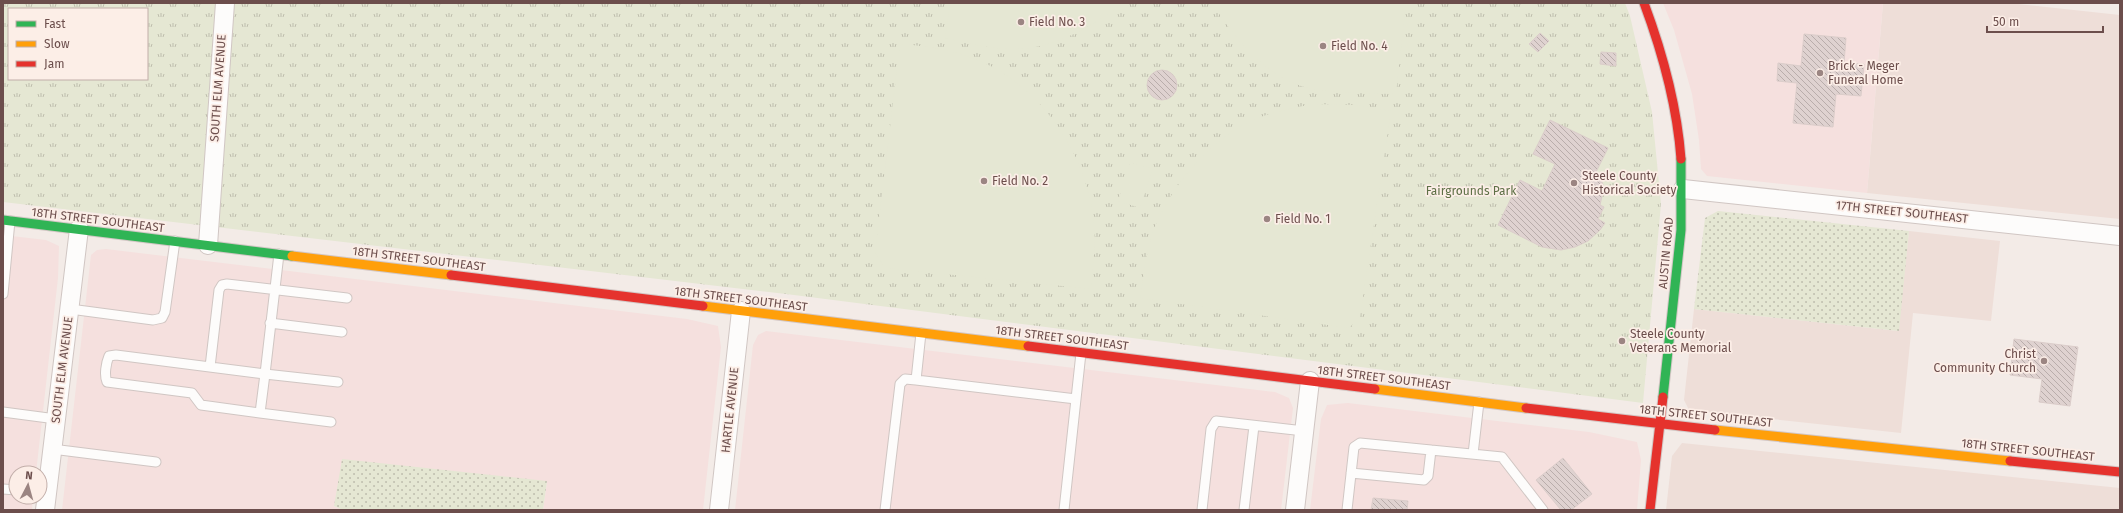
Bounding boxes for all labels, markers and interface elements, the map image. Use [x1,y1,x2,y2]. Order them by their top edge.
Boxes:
legend [8,8,148,80]
scale bar [1987,8,2103,34]
place label: Field No. 3 [1029,15,1085,29]
text: 50 m [1993,15,2019,29]
text: Fast [44,17,66,31]
marker: Field No. 3 [1016,17,1026,27]
street label: SOUTH ELM AVENUE [207,34,229,142]
text: Slow [44,37,70,51]
place label: Field No. 4 [1331,39,1388,53]
marker: Field No. 4 [1318,41,1328,51]
text: Jam [44,57,64,71]
place label: Brick - Meger Funeral Home [1828,59,1903,87]
marker: Brick - Meger Funeral Home [1815,68,1825,78]
place label: Steele County Historical Society [1582,169,1677,197]
place label: Field No. 2 [992,174,1048,188]
marker: Field No. 2 [979,176,989,186]
marker: Steele County Historical Society [1569,178,1579,188]
park label: Fairgrounds Park [1426,184,1517,198]
street label: 17TH STREET SOUTHEAST [1835,198,1970,226]
street label: 18TH STREET SOUTHEAST [31,205,166,235]
place label: Field No. 1 [1275,212,1331,226]
marker: Field No. 1 [1262,214,1272,224]
street label: AUSTIN ROAD [1656,216,1676,289]
street label: 18TH STREET SOUTHEAST [352,244,487,274]
street label: 18TH STREET SOUTHEAST [674,284,809,314]
street label: SOUTH ELM AVENUE [49,316,75,424]
street label: 18TH STREET SOUTHEAST [995,323,1130,353]
place label: Steele County Veterans Memorial [1630,327,1732,355]
marker: Steele County Veterans Memorial [1617,336,1627,346]
place label: Christ Community Church [1934,347,2037,375]
marker: Christ Community Church [2039,356,2049,366]
street label: 18TH STREET SOUTHEAST [1317,363,1452,393]
street label: HARTLE AVENUE [719,366,741,454]
street label: 18TH STREET SOUTHEAST [1639,402,1774,430]
street label: 18TH STREET SOUTHEAST [1961,436,2096,464]
north arrow [8,465,48,505]
text: N [25,469,33,482]

